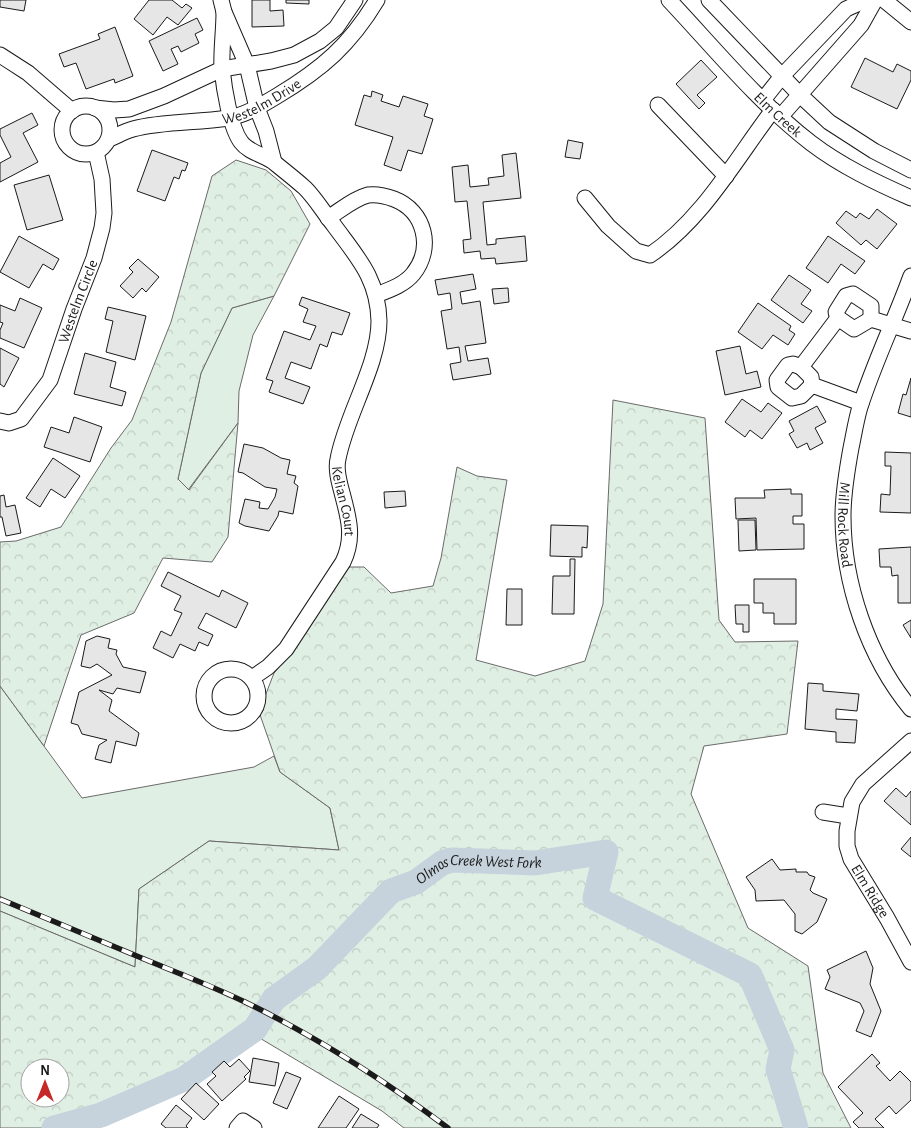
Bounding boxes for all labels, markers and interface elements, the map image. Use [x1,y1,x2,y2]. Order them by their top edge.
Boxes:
street label: Westelm Drive [221,76,304,126]
street label: Elm Creek [751,89,805,140]
street label: Westelm Circle [56,257,100,345]
street label: Kelian Court [330,466,357,536]
street label: Mill Rock Road [835,481,855,569]
water label: Olmos Creek West Fork [413,852,543,887]
street label: Elm Ridge [849,862,892,920]
north arrow [20,1058,70,1108]
text: N [40,1064,50,1078]

